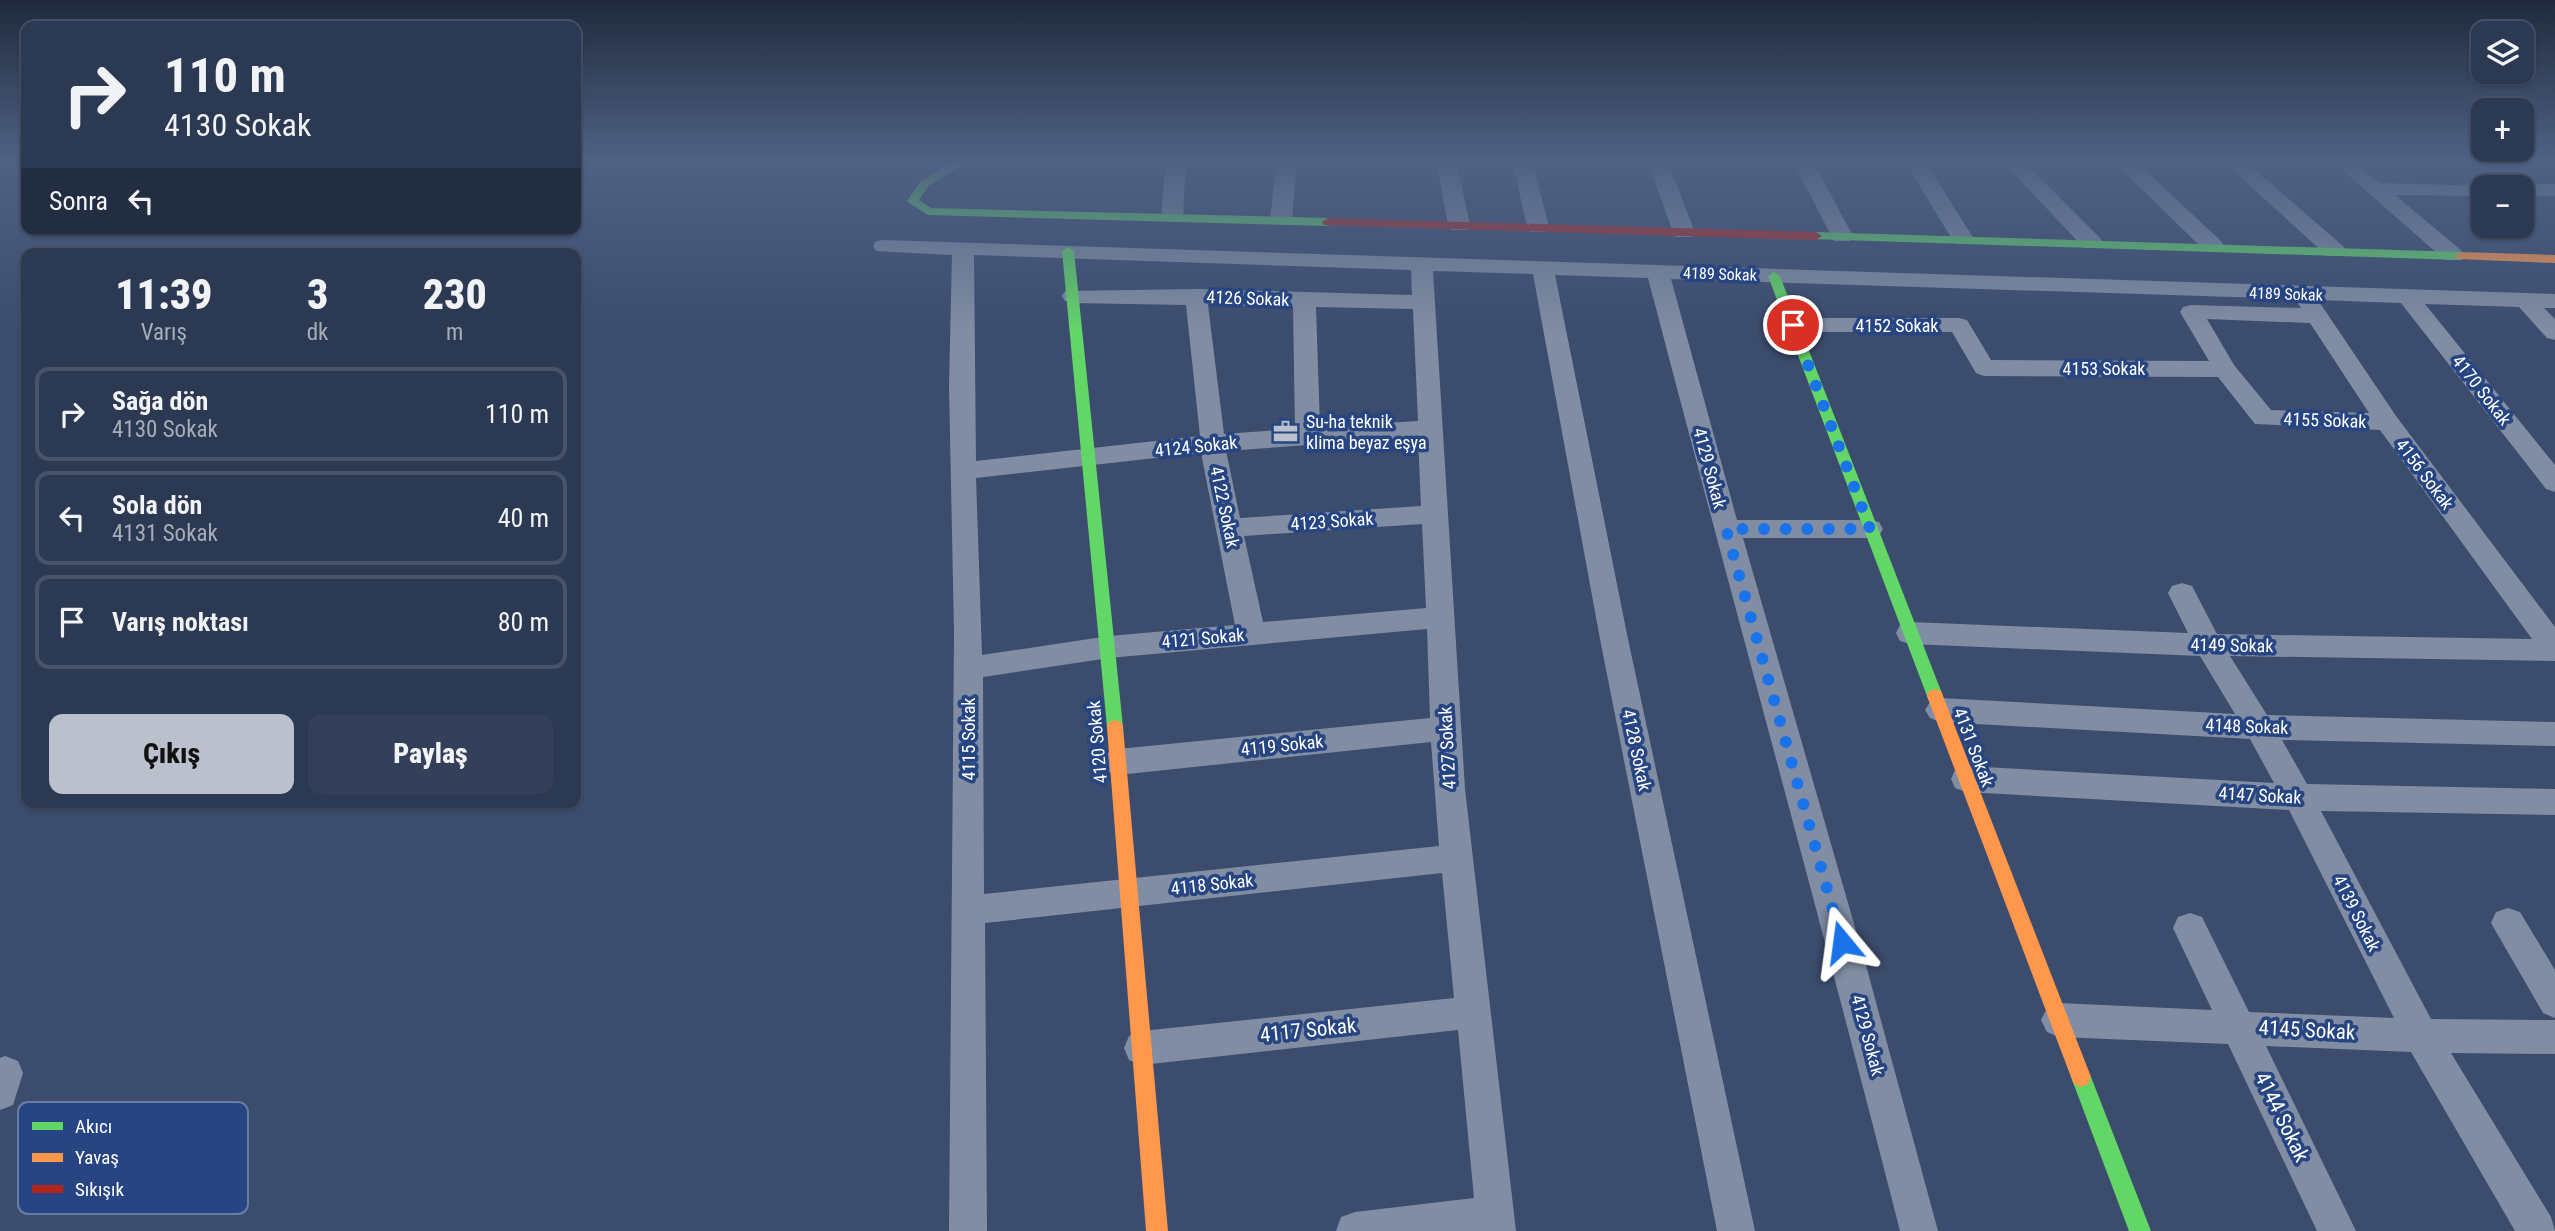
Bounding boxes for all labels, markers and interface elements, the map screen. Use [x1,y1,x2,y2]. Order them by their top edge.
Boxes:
map controls [2471,21,2534,238]
button: layers [2471,21,2534,84]
text: 110 m [164,47,286,104]
icon: right [49,49,140,140]
button: + [2471,98,2534,161]
text: 4130 Sokak [164,106,311,144]
button: − [2471,175,2534,238]
icon: left [122,182,160,220]
text: Sonra [49,186,108,216]
street label: 4189 Sokak [1683,263,1758,285]
text: 11:39 [115,270,212,319]
text: 3 [307,270,328,319]
text: 230 [423,270,487,319]
street label: 4189 Sokak [2249,283,2324,305]
street label: 4126 Sokak [1206,286,1290,310]
pin [1763,295,1823,355]
icon: arrive [1774,306,1812,344]
street label: 4152 Sokak [1856,315,1938,336]
text: Varış [141,319,187,346]
text: dk [307,319,328,346]
text: m [446,319,463,346]
street label: 4170 Sokak [2448,351,2516,429]
street label: 4153 Sokak [2063,358,2145,379]
text: Sağa dön [112,386,208,416]
icon: right [53,395,91,433]
text: 110 m [485,399,549,429]
street label: 4155 Sokak [2283,408,2367,432]
place label: Su-ha teknik klima beyaz eşya [1306,411,1427,453]
text: 4130 Sokak [112,416,218,443]
office icon: Su-ha teknik klima beyaz eşya [1272,417,1300,445]
street label: 4129 Sokak [1689,425,1731,511]
street label: 4124 Sokak [1154,431,1238,461]
street label: 4156 Sokak [2392,435,2458,513]
street label: 4122 Sokak [1206,464,1244,550]
text: Sola dön [112,490,202,520]
icon: left [53,499,91,537]
text: 40 m [498,503,549,533]
street label: 4123 Sokak [1290,508,1374,534]
text: 4131 Sokak [112,520,218,547]
icon: arrive [53,603,91,641]
text: Varış noktası [112,607,249,637]
text: 80 m [498,607,549,637]
street label: 4121 Sokak [1161,624,1245,652]
street label: 4149 Sokak [2190,634,2274,656]
street label: 4115 Sokak [958,698,979,780]
street label: 4120 Sokak [1083,700,1111,784]
street label: 4131 Sokak [1949,705,1999,789]
street label: 4127 Sokak [1434,706,1460,790]
street label: 4128 Sokak [1618,707,1656,793]
button: Çıkış [49,714,294,794]
button: Paylaş [308,714,553,794]
street label: 4148 Sokak [2205,714,2289,738]
street label: 4119 Sokak [1240,730,1324,760]
street label: 4147 Sokak [2218,782,2302,808]
street label: 4118 Sokak [1170,869,1254,899]
street label: 4139 Sokak [2329,871,2385,955]
position arrow [1805,905,1879,979]
street label: 4129 Sokak [1847,992,1889,1078]
street label: 4117 Sokak [1259,1013,1358,1047]
street label: 4145 Sokak [2258,1015,2356,1045]
street label: 4144 Sokak [2250,1068,2314,1166]
legend [18,1102,248,1214]
text: Akıcı [75,1115,112,1138]
text: Yavaş [75,1146,119,1169]
text: Sıkışık [75,1178,124,1201]

